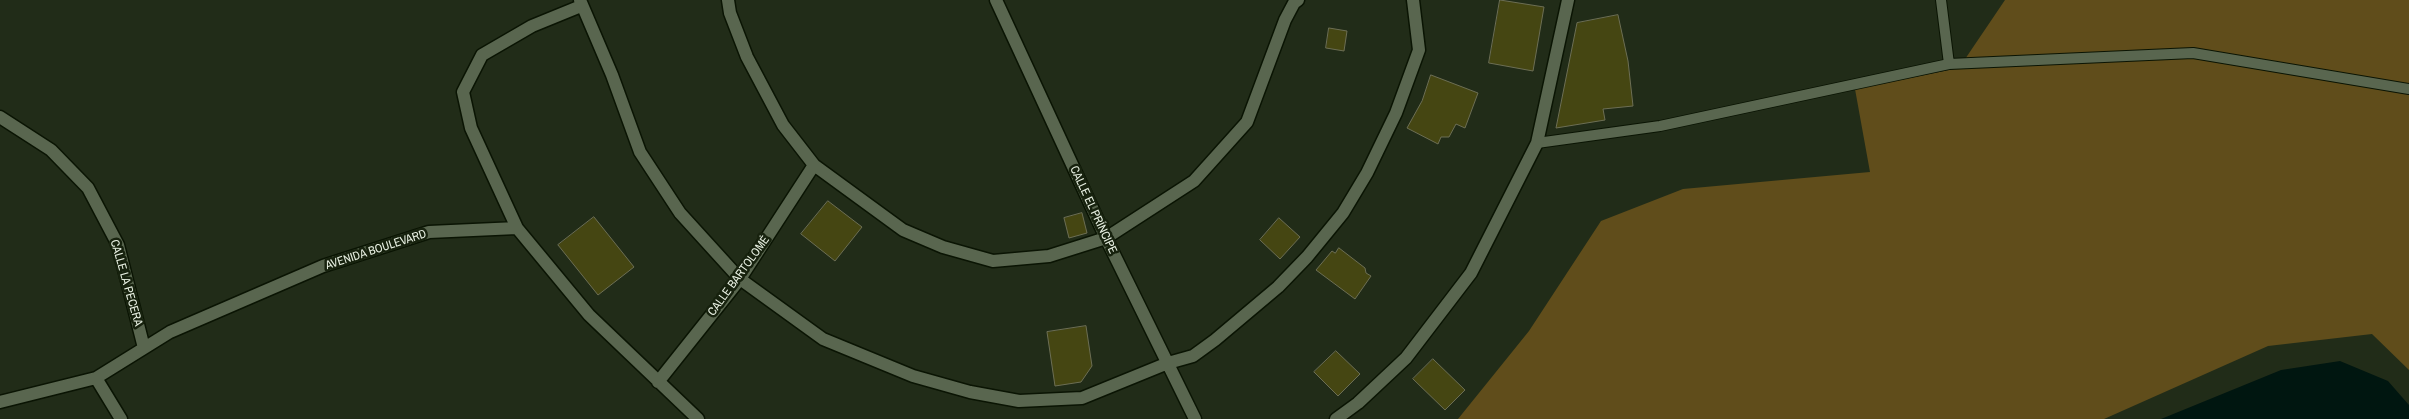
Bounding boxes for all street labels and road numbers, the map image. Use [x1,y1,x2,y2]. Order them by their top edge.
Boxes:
street label: CALLE EL PRÍNCIPE [1066,164,1120,256]
street label: AVENIDA BOULEVARD [324,227,428,273]
street label: CALLE BARTOLOMÉ [705,233,773,319]
street label: CALLE LA PECERA [107,238,145,328]

